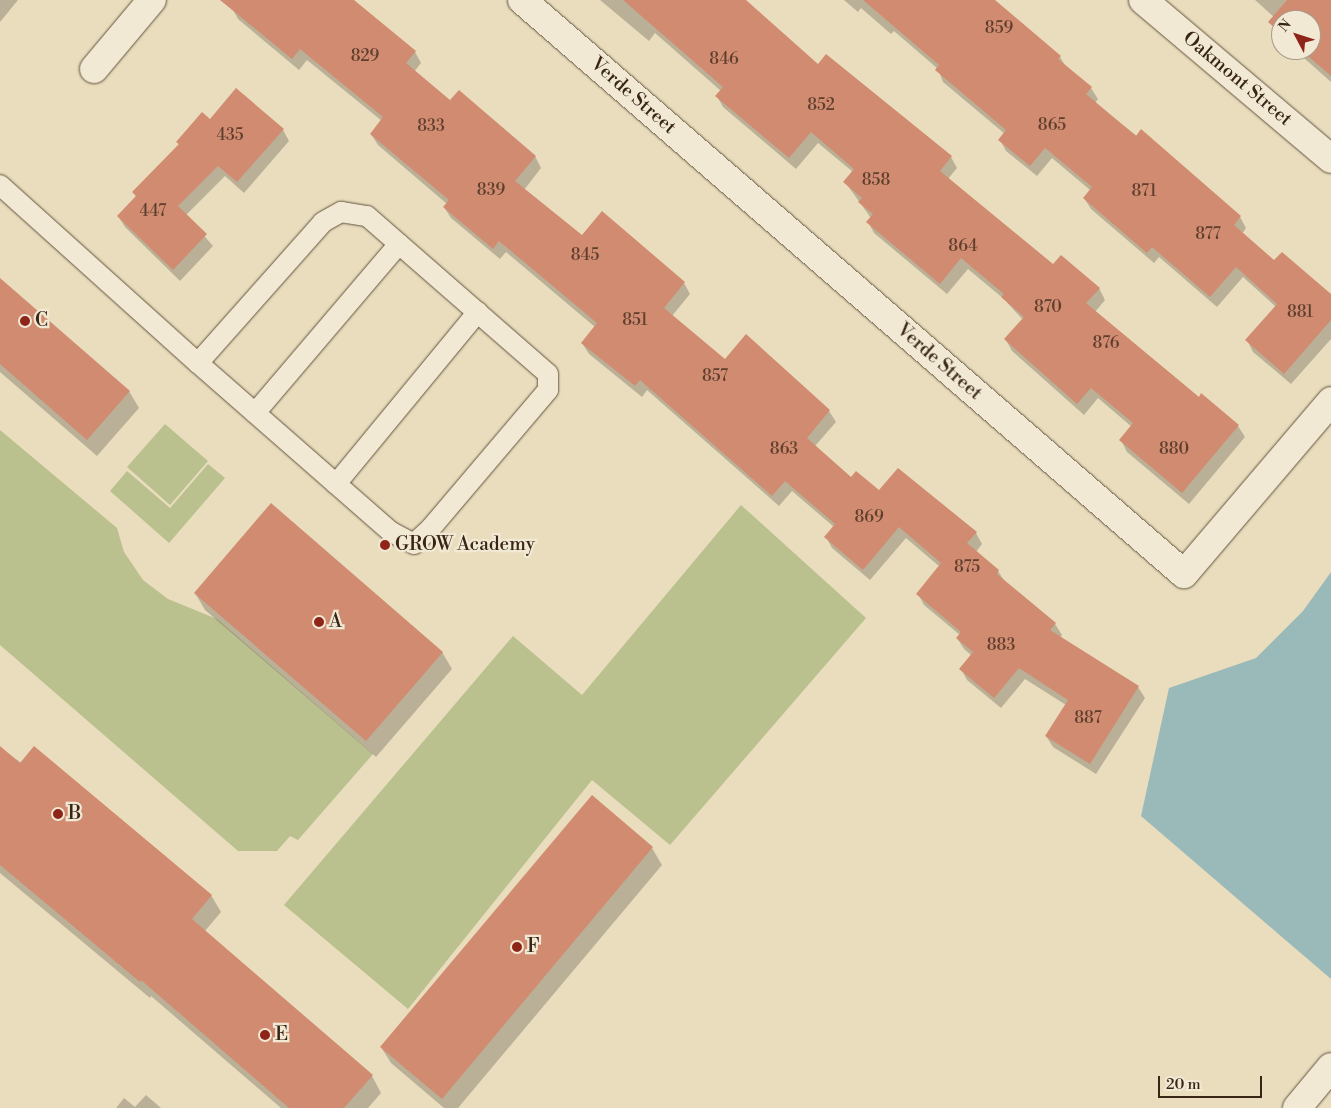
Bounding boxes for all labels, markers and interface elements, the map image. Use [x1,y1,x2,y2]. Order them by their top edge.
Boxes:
north arrow [1271,10,1321,60]
text: N [1275,16,1296,36]
house number: 859 [985,18,1013,38]
street label: Oakmont Street [1178,27,1296,131]
house number: 829 [351,46,379,66]
house number: 846 [709,49,739,69]
street label: Verde Street [586,53,680,139]
house number: 852 [807,95,835,115]
house number: 865 [1038,115,1066,135]
house number: 833 [417,116,445,136]
house number: 435 [216,125,244,145]
house number: 858 [862,170,890,190]
house number: 839 [477,180,505,200]
house number: 871 [1131,181,1157,201]
house number: 447 [140,201,166,221]
house number: 877 [1195,224,1221,244]
house number: 864 [948,236,978,256]
house number: 845 [571,245,599,265]
house number: 870 [1034,297,1062,317]
house number: 881 [1287,302,1313,322]
place label: C [35,310,48,332]
house number: 851 [622,310,648,330]
marker: C [19,315,31,327]
street label: Verde Street [892,319,986,405]
house number: 876 [1093,333,1119,353]
house number: 857 [702,366,728,386]
house number: 863 [770,439,798,459]
house number: 880 [1159,439,1189,459]
house number: 869 [854,507,884,527]
place label: GROW Academy [395,534,535,556]
marker: GROW Academy [379,539,391,551]
house number: 875 [954,557,980,577]
place label: A [329,611,342,633]
marker: A [313,616,325,628]
house number: 883 [987,635,1015,655]
house number: 887 [1074,708,1102,728]
place label: B [68,803,81,825]
marker: B [52,808,64,820]
place label: F [527,936,540,958]
marker: F [511,941,523,953]
place label: E [275,1024,288,1046]
marker: E [259,1029,271,1041]
scale bar [1161,1066,1265,1098]
text: 20 m [1166,1075,1201,1094]

